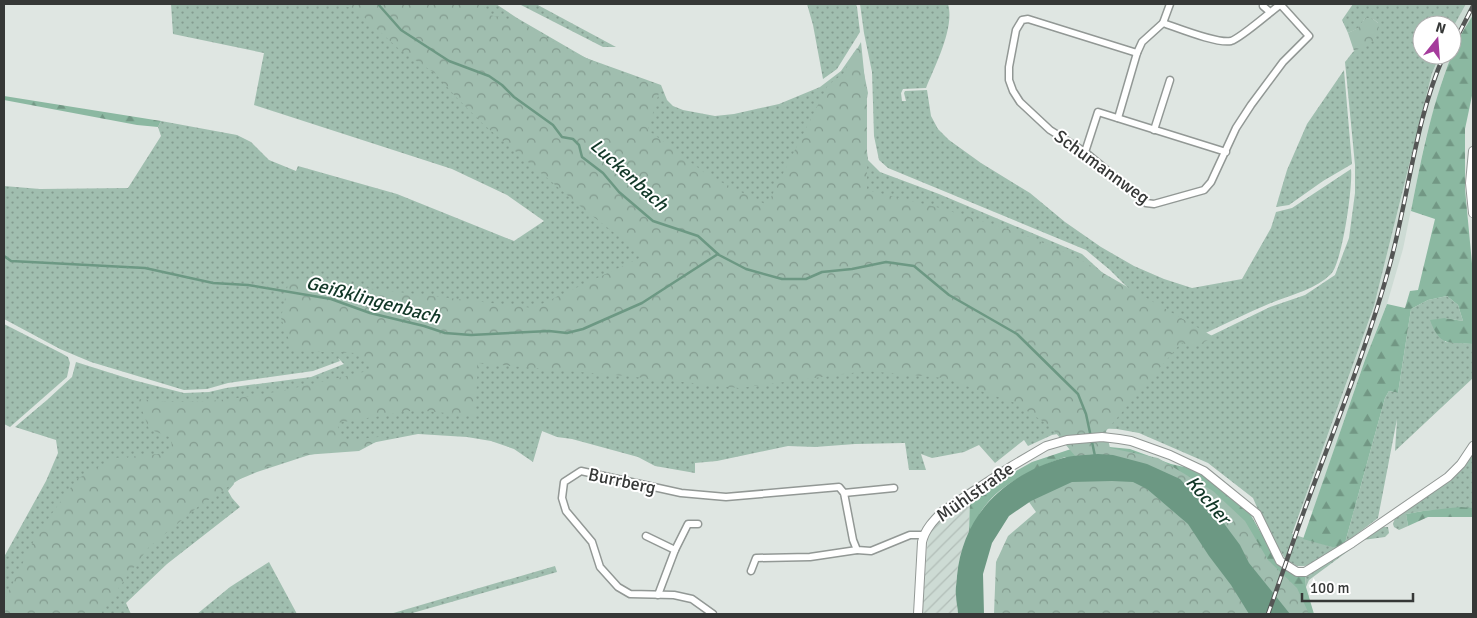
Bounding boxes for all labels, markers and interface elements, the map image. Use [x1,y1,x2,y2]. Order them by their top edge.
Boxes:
north arrow [1412,15,1462,65]
text: N [1434,18,1448,38]
street label: Schumannweg [1050,125,1154,209]
water label: Luckenbach [585,134,673,217]
water label: Geißklingenbach [303,271,443,330]
street label: Mühlstraße [932,457,1018,527]
street label: Burrberg [586,463,658,499]
water label: Kocher [1180,471,1238,532]
scale bar [1302,570,1413,602]
text: 100 m [1310,579,1350,597]

